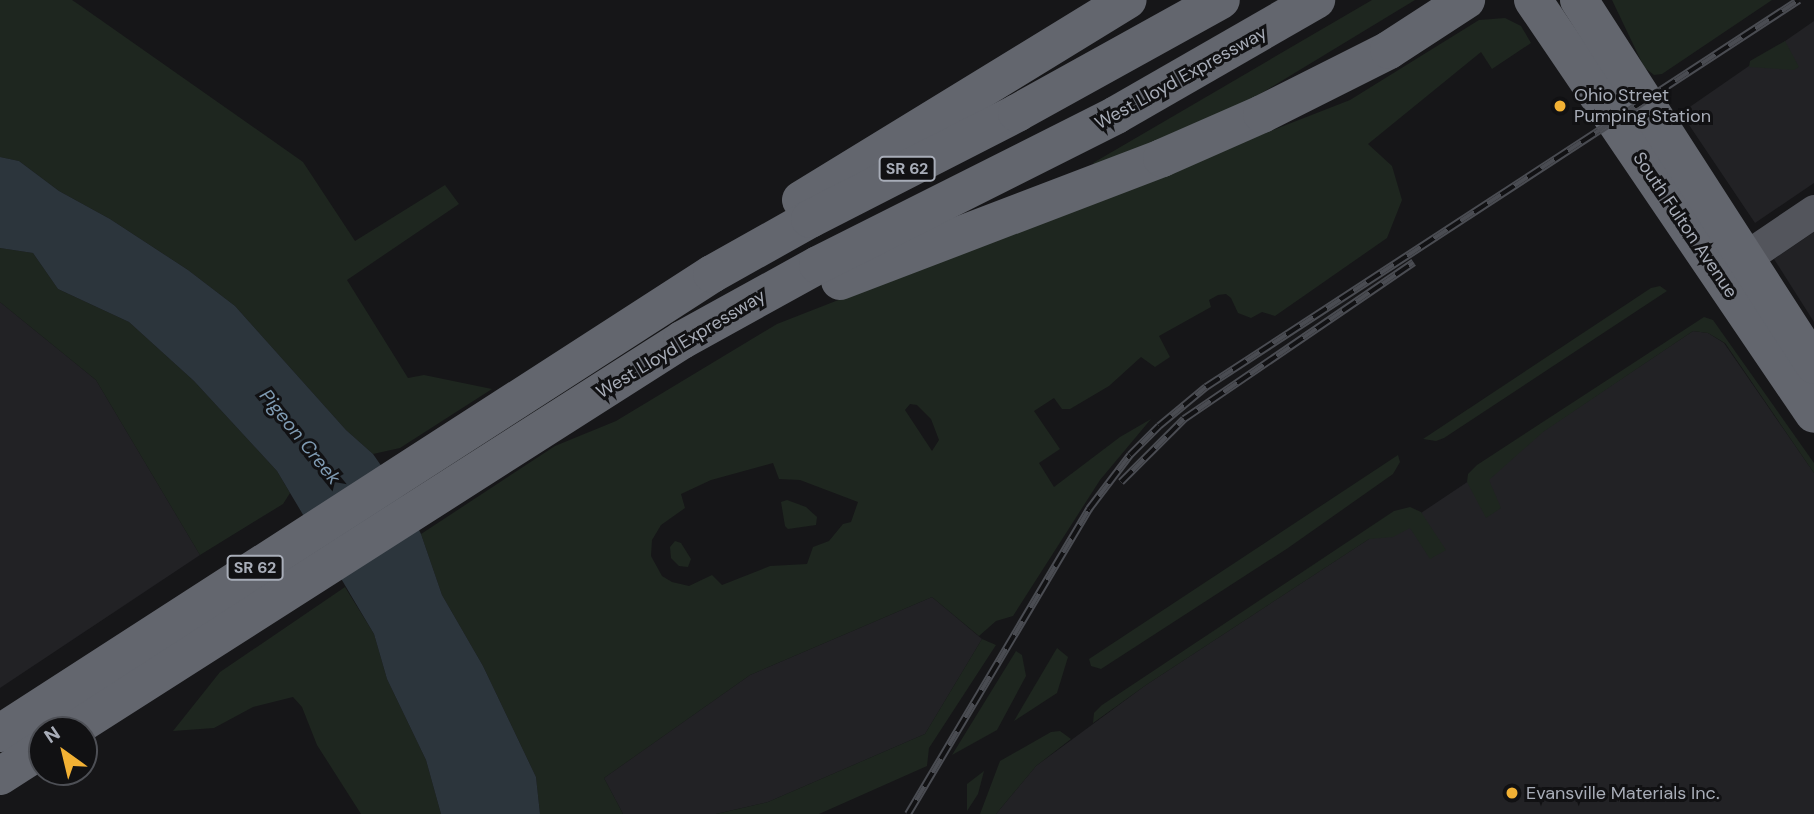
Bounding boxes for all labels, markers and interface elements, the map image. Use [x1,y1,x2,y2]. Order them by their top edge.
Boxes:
street label: West Lloyd Expressway [1091,22,1271,134]
place label: Ohio Street Pumping Station [1574,85,1711,128]
marker: Ohio Street Pumping Station [1552,98,1568,114]
street label: South Fulton Avenue [1628,148,1742,302]
road number: SR 62 [877,156,937,182]
street label: West Lloyd Expressway [593,285,769,403]
water label: Pigeon Creek [255,385,345,489]
road number: SR 62 [225,555,285,580]
north arrow [28,716,98,786]
text: N [39,721,65,749]
place label: Evansville Materials Inc. [1526,782,1719,804]
marker: Evansville Materials Inc. [1504,785,1520,801]

